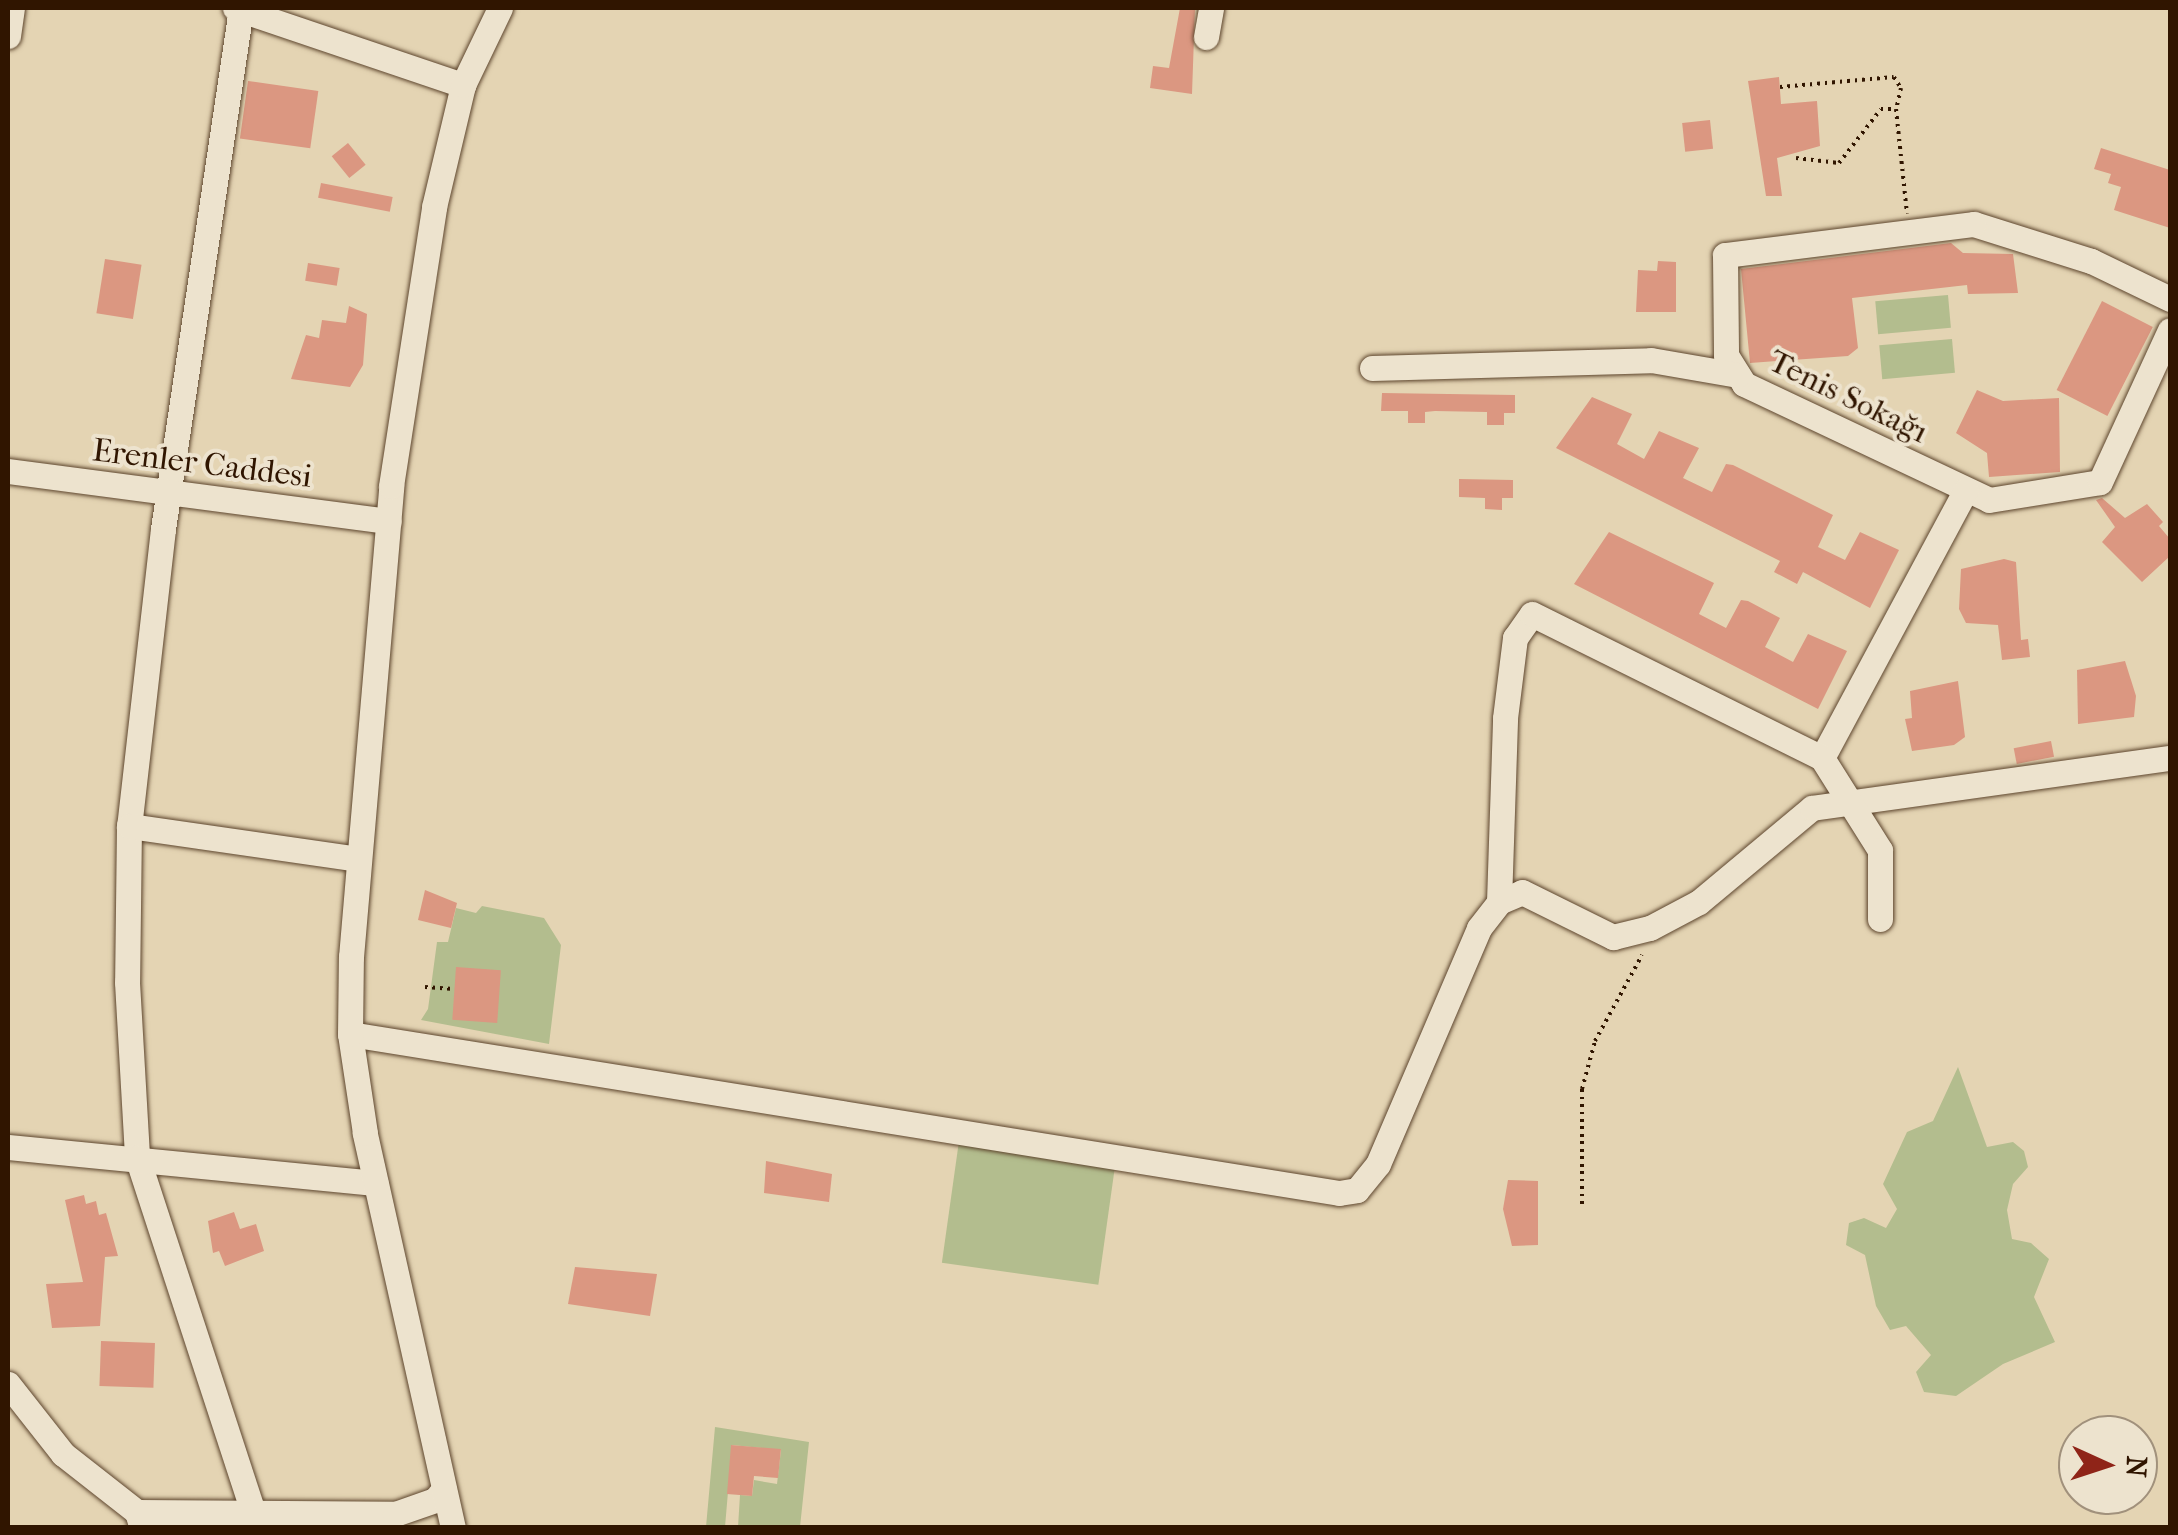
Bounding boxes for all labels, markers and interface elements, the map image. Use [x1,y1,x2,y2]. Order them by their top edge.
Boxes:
street label: Tenis Sokağı [1762,342,1934,452]
street label: Erenler Caddesi [90,432,314,496]
north arrow [2058,1415,2158,1515]
text: N [2119,1455,2153,1478]

